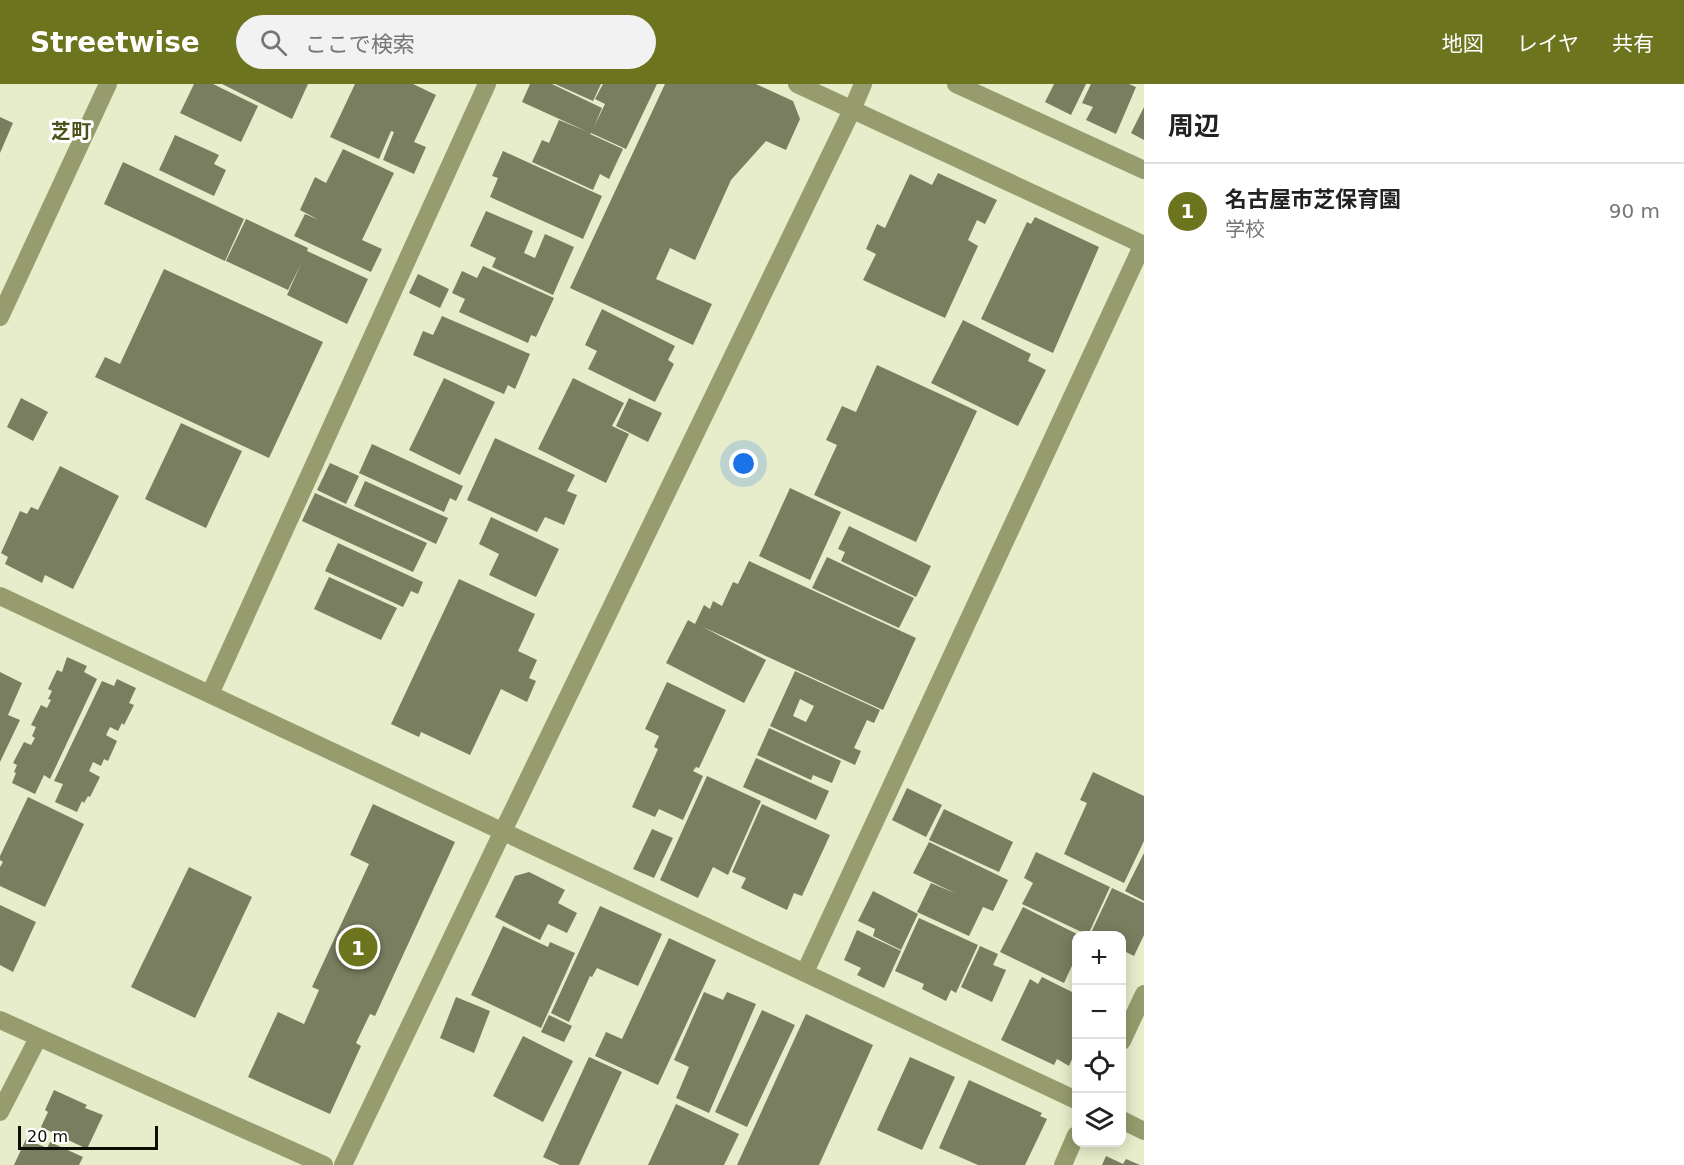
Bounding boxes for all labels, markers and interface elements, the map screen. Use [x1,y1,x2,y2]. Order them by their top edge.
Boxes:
search box [236,15,656,69]
text: Streetwise [30,26,200,59]
icon: search [257,26,290,59]
text: ここで検索 [305,32,415,57]
text: 地図 [1442,32,1484,56]
text: レイヤ [1517,32,1579,56]
text: 共有 [1612,32,1654,56]
text: 周辺 [1168,111,1220,141]
district label: 芝町 [51,119,91,143]
text: 名古屋市芝保育園 [1225,187,1401,212]
text: 1 [1181,199,1194,223]
text: 90 m [1609,199,1660,223]
text: 学校 [1225,217,1265,241]
your location [729,449,758,478]
pin: 1 [338,924,378,970]
map controls [1072,931,1126,1147]
button: + [1072,931,1126,985]
button: − [1072,985,1126,1039]
button: locate [1072,1039,1126,1093]
button: layers [1072,1093,1126,1147]
scale bar [18,1123,158,1150]
text: 20 m [27,1127,68,1146]

